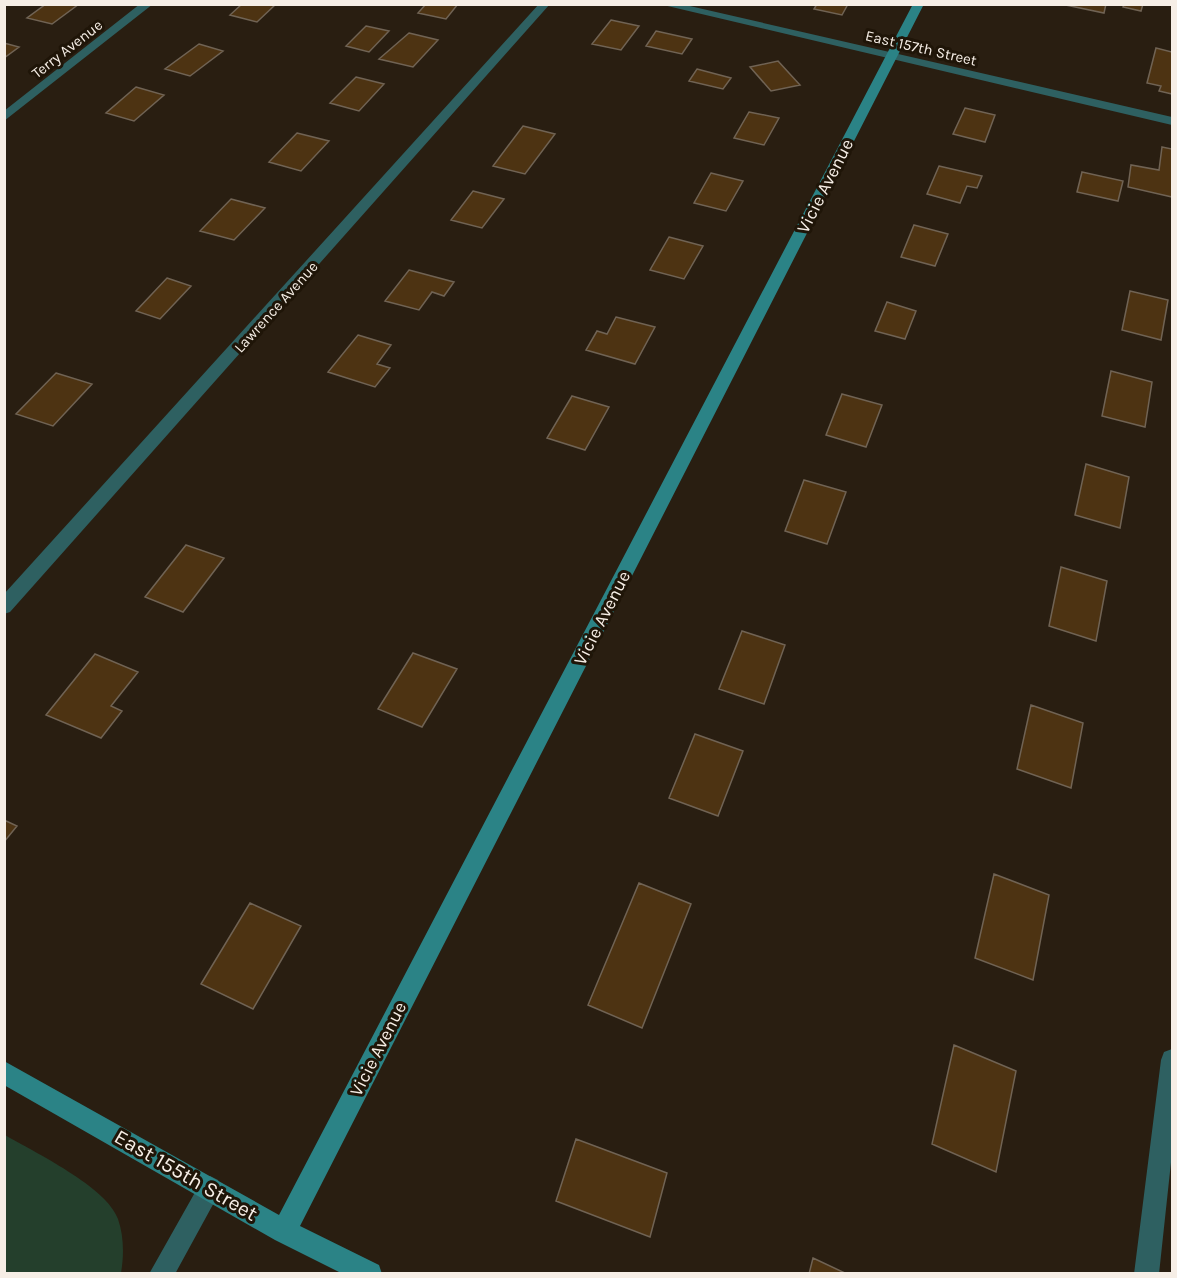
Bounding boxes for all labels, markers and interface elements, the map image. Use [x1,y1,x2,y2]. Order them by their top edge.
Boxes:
street label: Terry Avenue [28,16,106,82]
street label: East 157th Street [864,26,979,70]
street label: Vicie Avenue [792,135,858,237]
street label: Lawrence Avenue [230,258,322,356]
street label: Vicie Avenue [569,567,635,669]
street label: Vicie Avenue [345,998,411,1100]
street label: East 155th Street [110,1124,262,1226]

